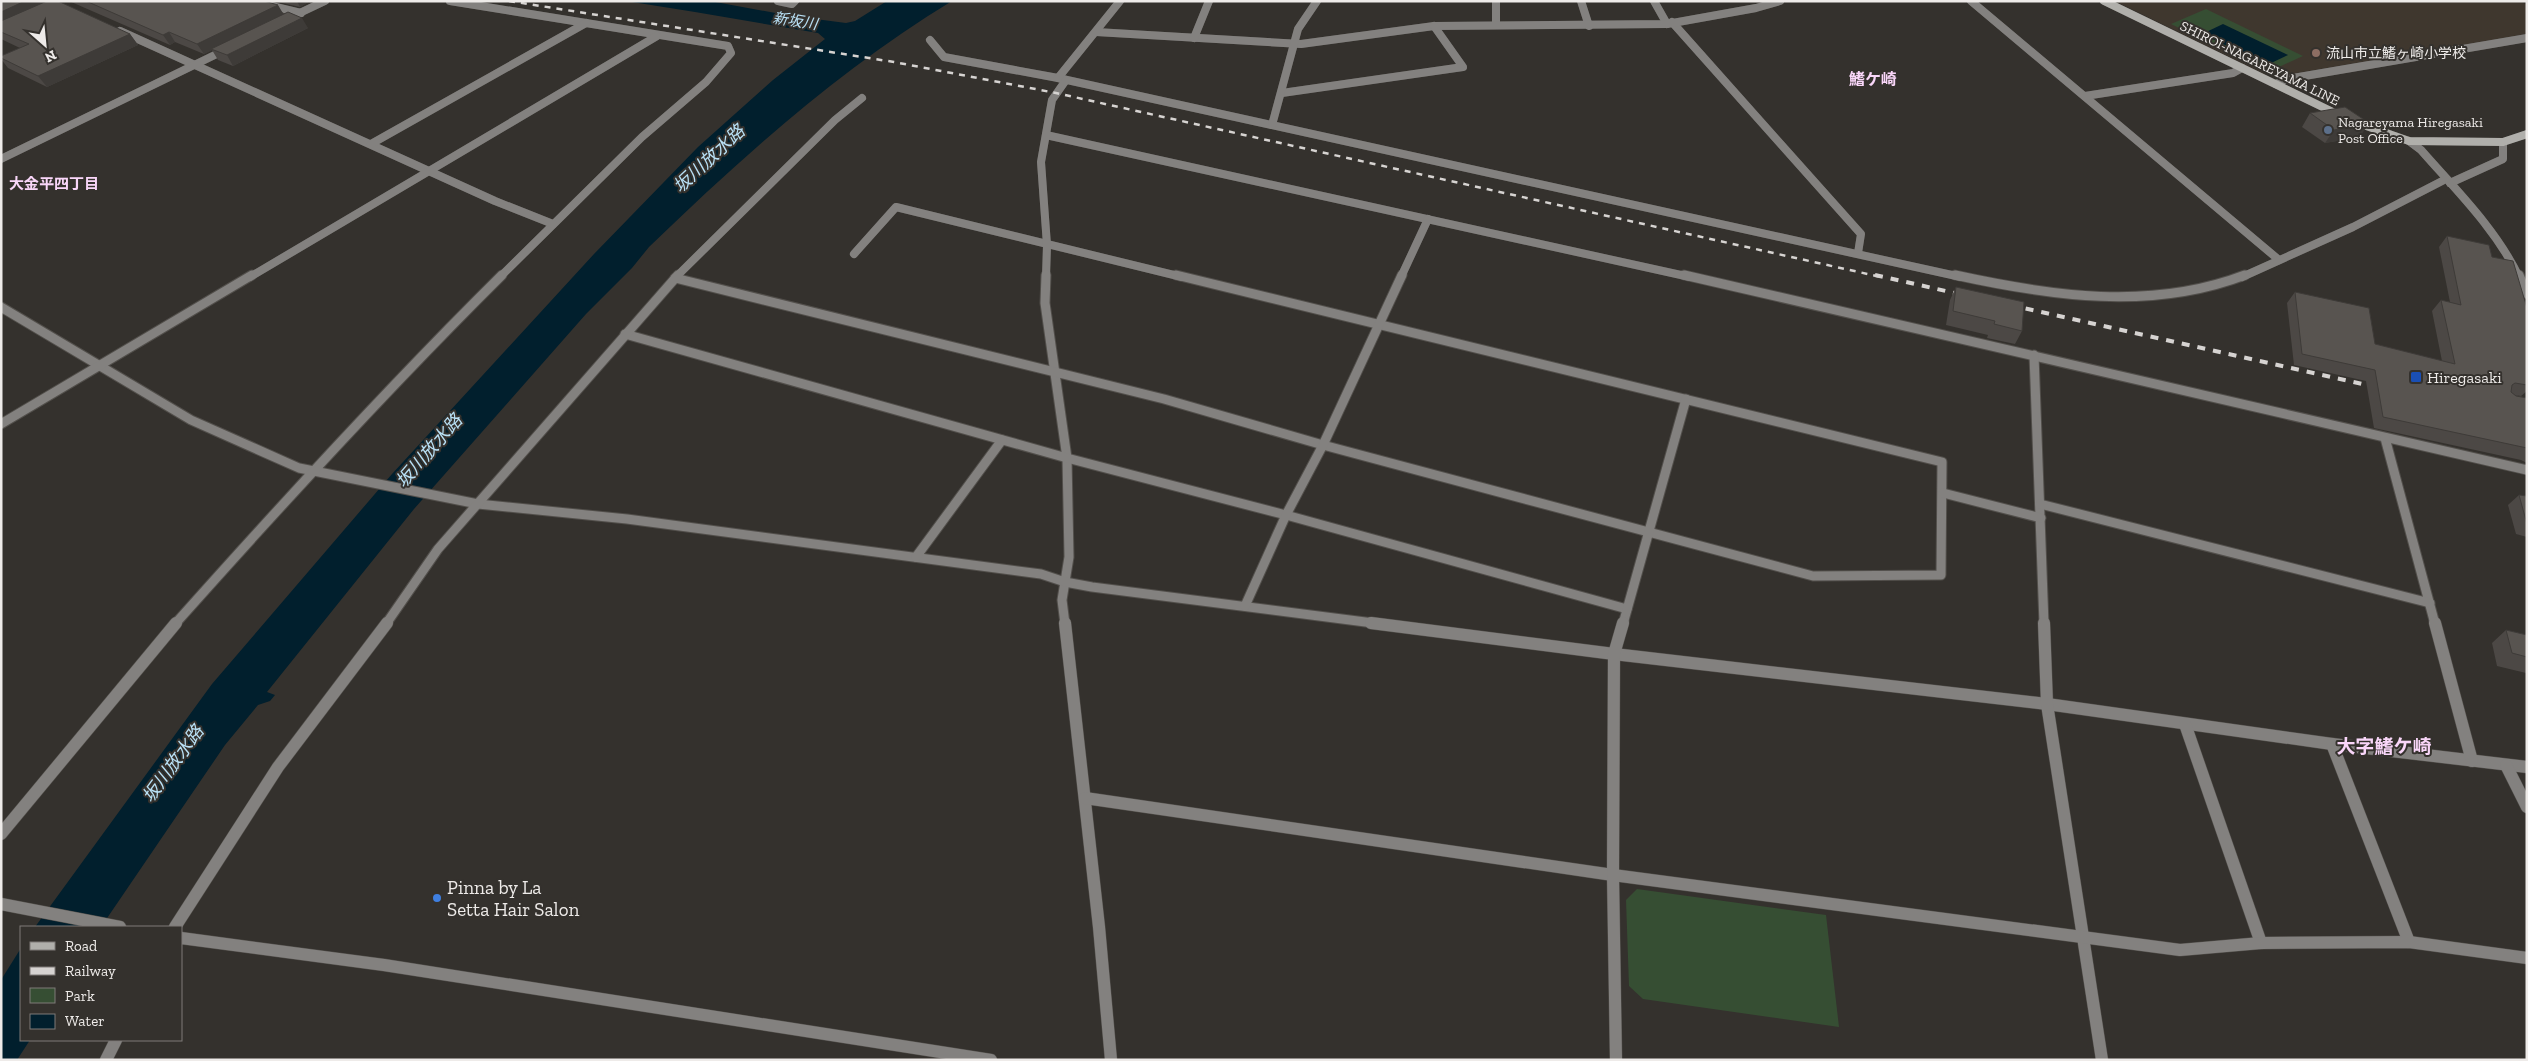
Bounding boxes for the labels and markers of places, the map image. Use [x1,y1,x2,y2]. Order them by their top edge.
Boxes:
place label: 流山市立鰭ヶ崎小学校 [2326,45,2466,62]
marker: 流山市立鰭ヶ崎小学校 [2310,47,2322,59]
place label: Nagareyama Hiregasaki Post Office [2338,114,2483,147]
marker: Nagareyama Hiregasaki Post Office [2322,124,2334,136]
place label: Hiregasaki [2427,368,2502,387]
marker: Hiregasaki [2409,370,2423,384]
place label: Pinna by La Setta Hair Salon [447,876,579,921]
marker: Pinna by La Setta Hair Salon [431,892,443,904]

